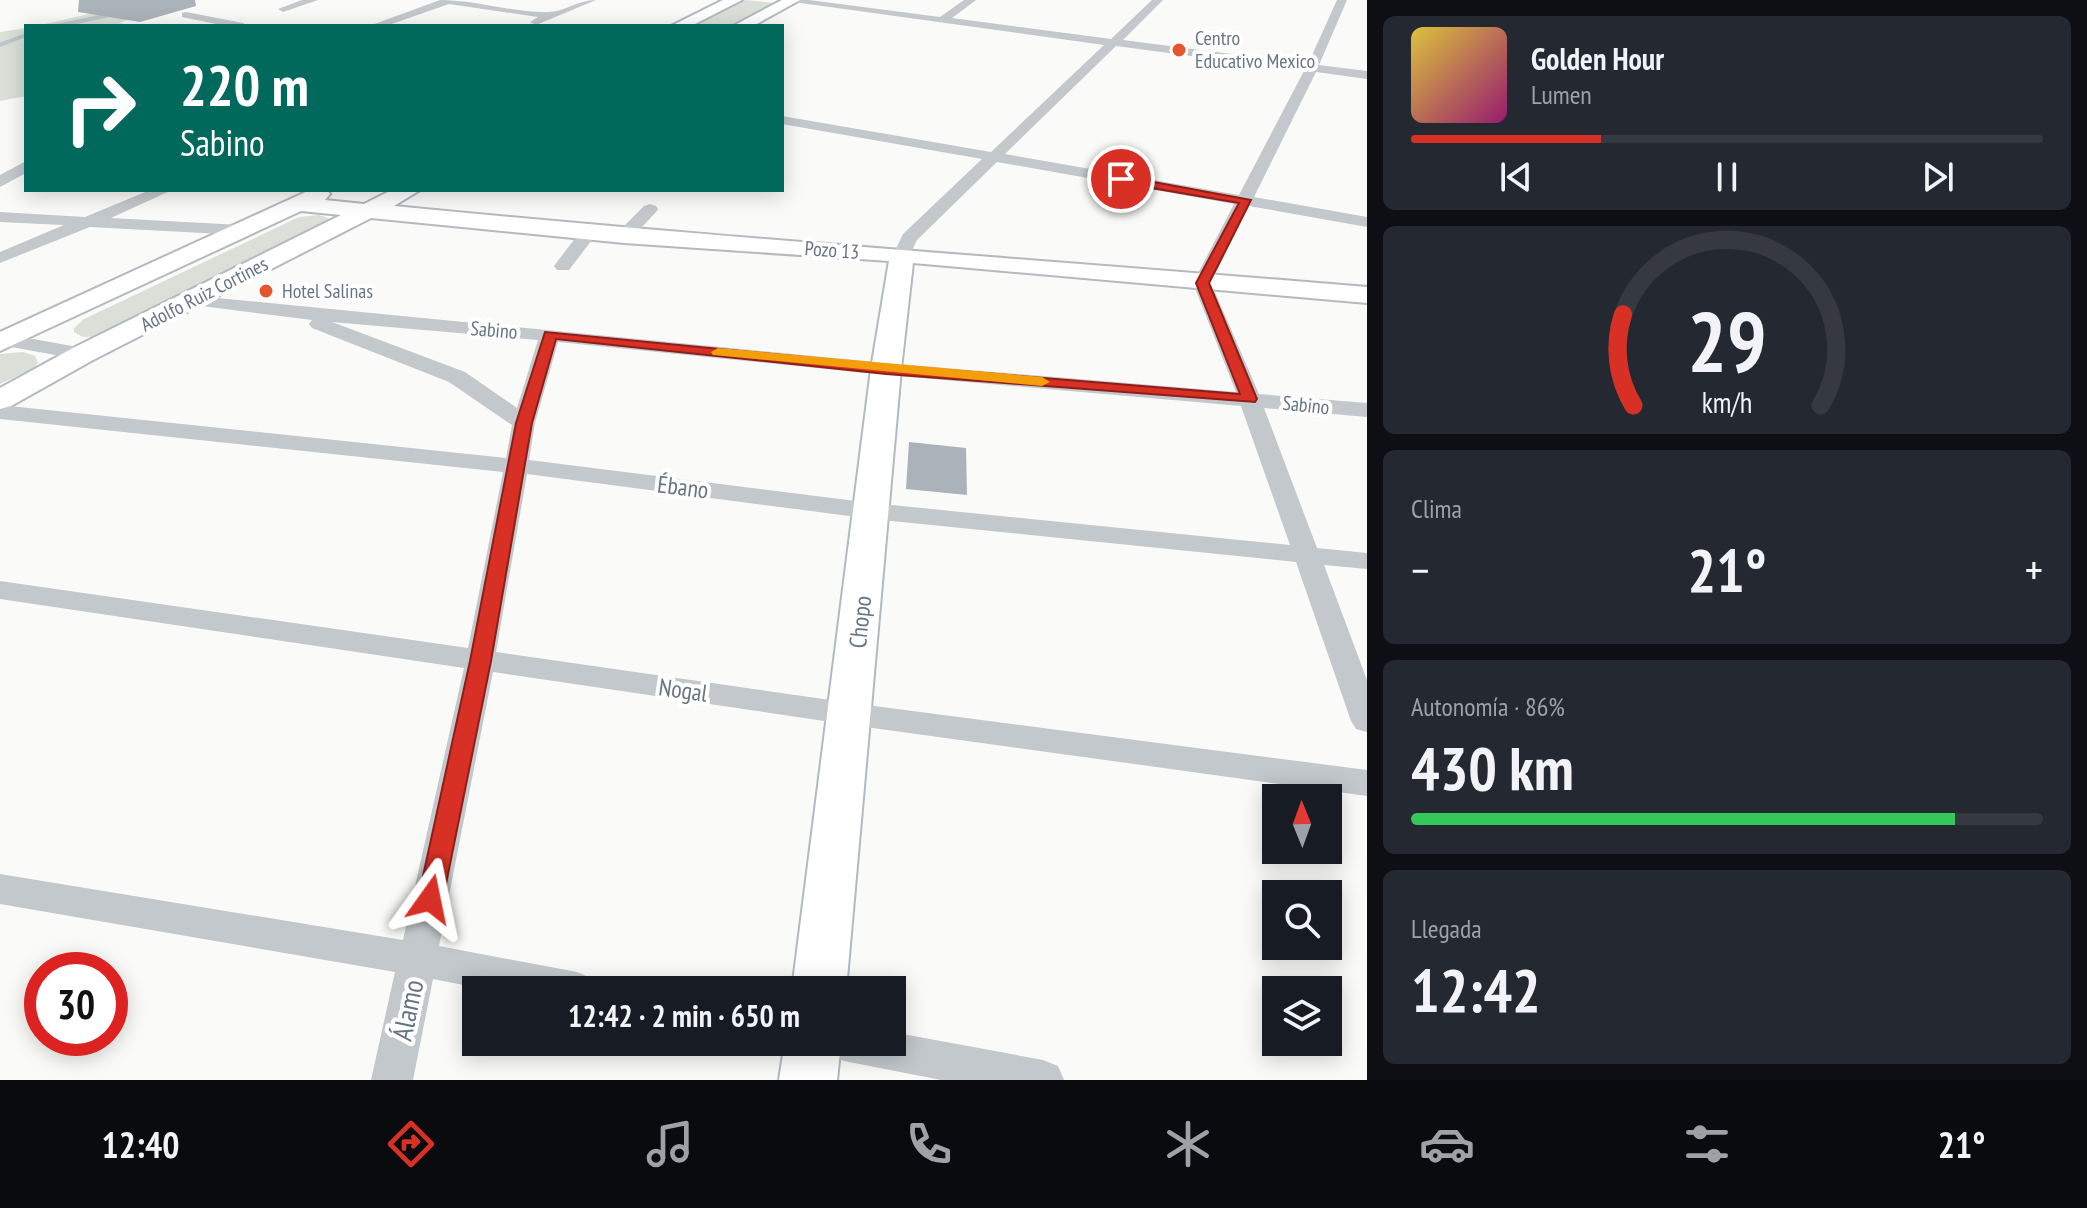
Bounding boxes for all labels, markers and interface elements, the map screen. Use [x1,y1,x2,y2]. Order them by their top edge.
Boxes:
place label: Centro Educativo Mexico [1195,25,1315,74]
text: Golden Hour [1531,39,1664,78]
marker: Centro Educativo Mexico [1170,41,1188,59]
text: 220 m [180,49,309,121]
icon: right [48,56,152,160]
text: Lumen [1531,78,1592,111]
text: Sabino [180,119,265,166]
pin [1087,145,1155,213]
icon: previous [1494,155,1538,199]
icon: pause [1705,155,1749,199]
icon: next [1916,155,1960,199]
icon: arrive [1099,157,1143,201]
street label: Pozo 13 [804,235,860,265]
street label: Adolfo Ruiz Cortines [136,251,272,337]
place label: Hotel Salinas [282,278,373,304]
marker: Hotel Salinas [257,282,275,300]
text: 29 [1687,287,1767,395]
street label: Sabino [469,315,519,345]
text: km/h [1702,384,1752,421]
street label: Sabino [1281,390,1331,420]
street label: Ébano [656,468,710,506]
text: Clima [1411,492,1462,525]
text: 21° [1687,531,1767,609]
text: − [1411,541,1429,598]
text: + [2025,541,2043,598]
street label: Chopo [842,594,878,650]
street label: Nogal [657,671,710,709]
text: Autonomía · 86% [1411,690,1565,723]
text: 430 km [1411,729,1574,807]
north arrow [1262,784,1342,864]
map controls [1262,784,1342,1056]
position arrow [388,857,472,941]
button: search [1262,880,1342,960]
text: Llegada [1411,912,1482,945]
text: 12:42 [1411,951,1541,1029]
speed limit sign: 30 [24,952,128,1056]
street label: Álamo [383,976,431,1044]
button: layers [1262,976,1342,1056]
text: 12:42 · 2 min · 650 m [568,996,800,1035]
icon: directions [383,1116,439,1172]
icon: music [642,1116,698,1172]
icon: phone [901,1116,957,1172]
icon: climate [1160,1116,1216,1172]
icon: car [1419,1116,1475,1172]
icon: filters [1679,1116,1735,1172]
text: 12:40 [102,1121,179,1168]
text: 21° [1938,1121,1985,1168]

